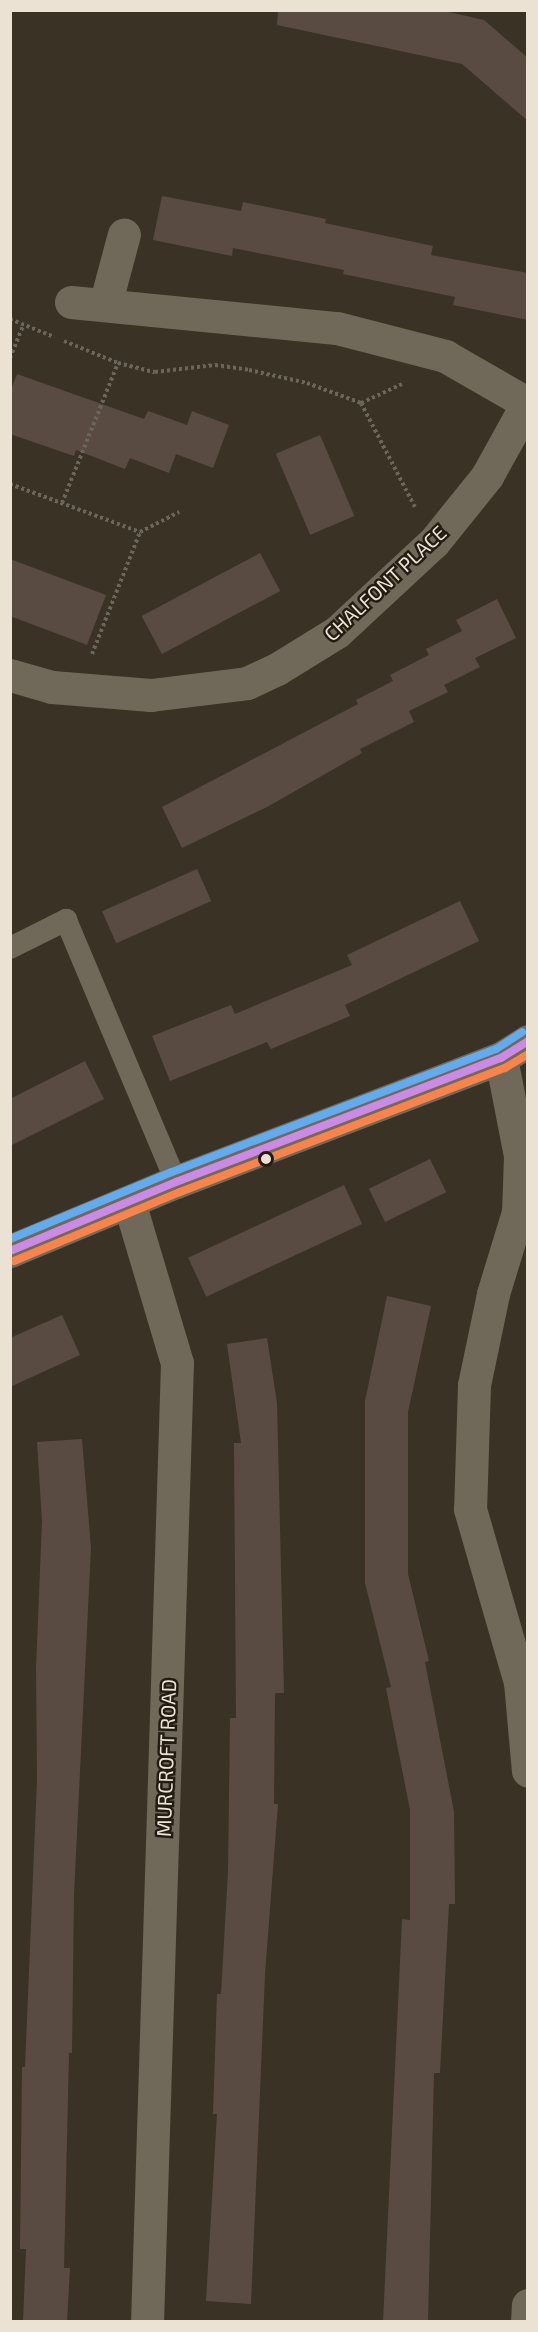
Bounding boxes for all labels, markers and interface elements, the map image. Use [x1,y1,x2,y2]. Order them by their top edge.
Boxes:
street label: CHALFONT PLACE [319,520,451,646]
unlabelled marker [260,1153,272,1165]
street label: MURCROFT ROAD [151,1678,181,1838]

